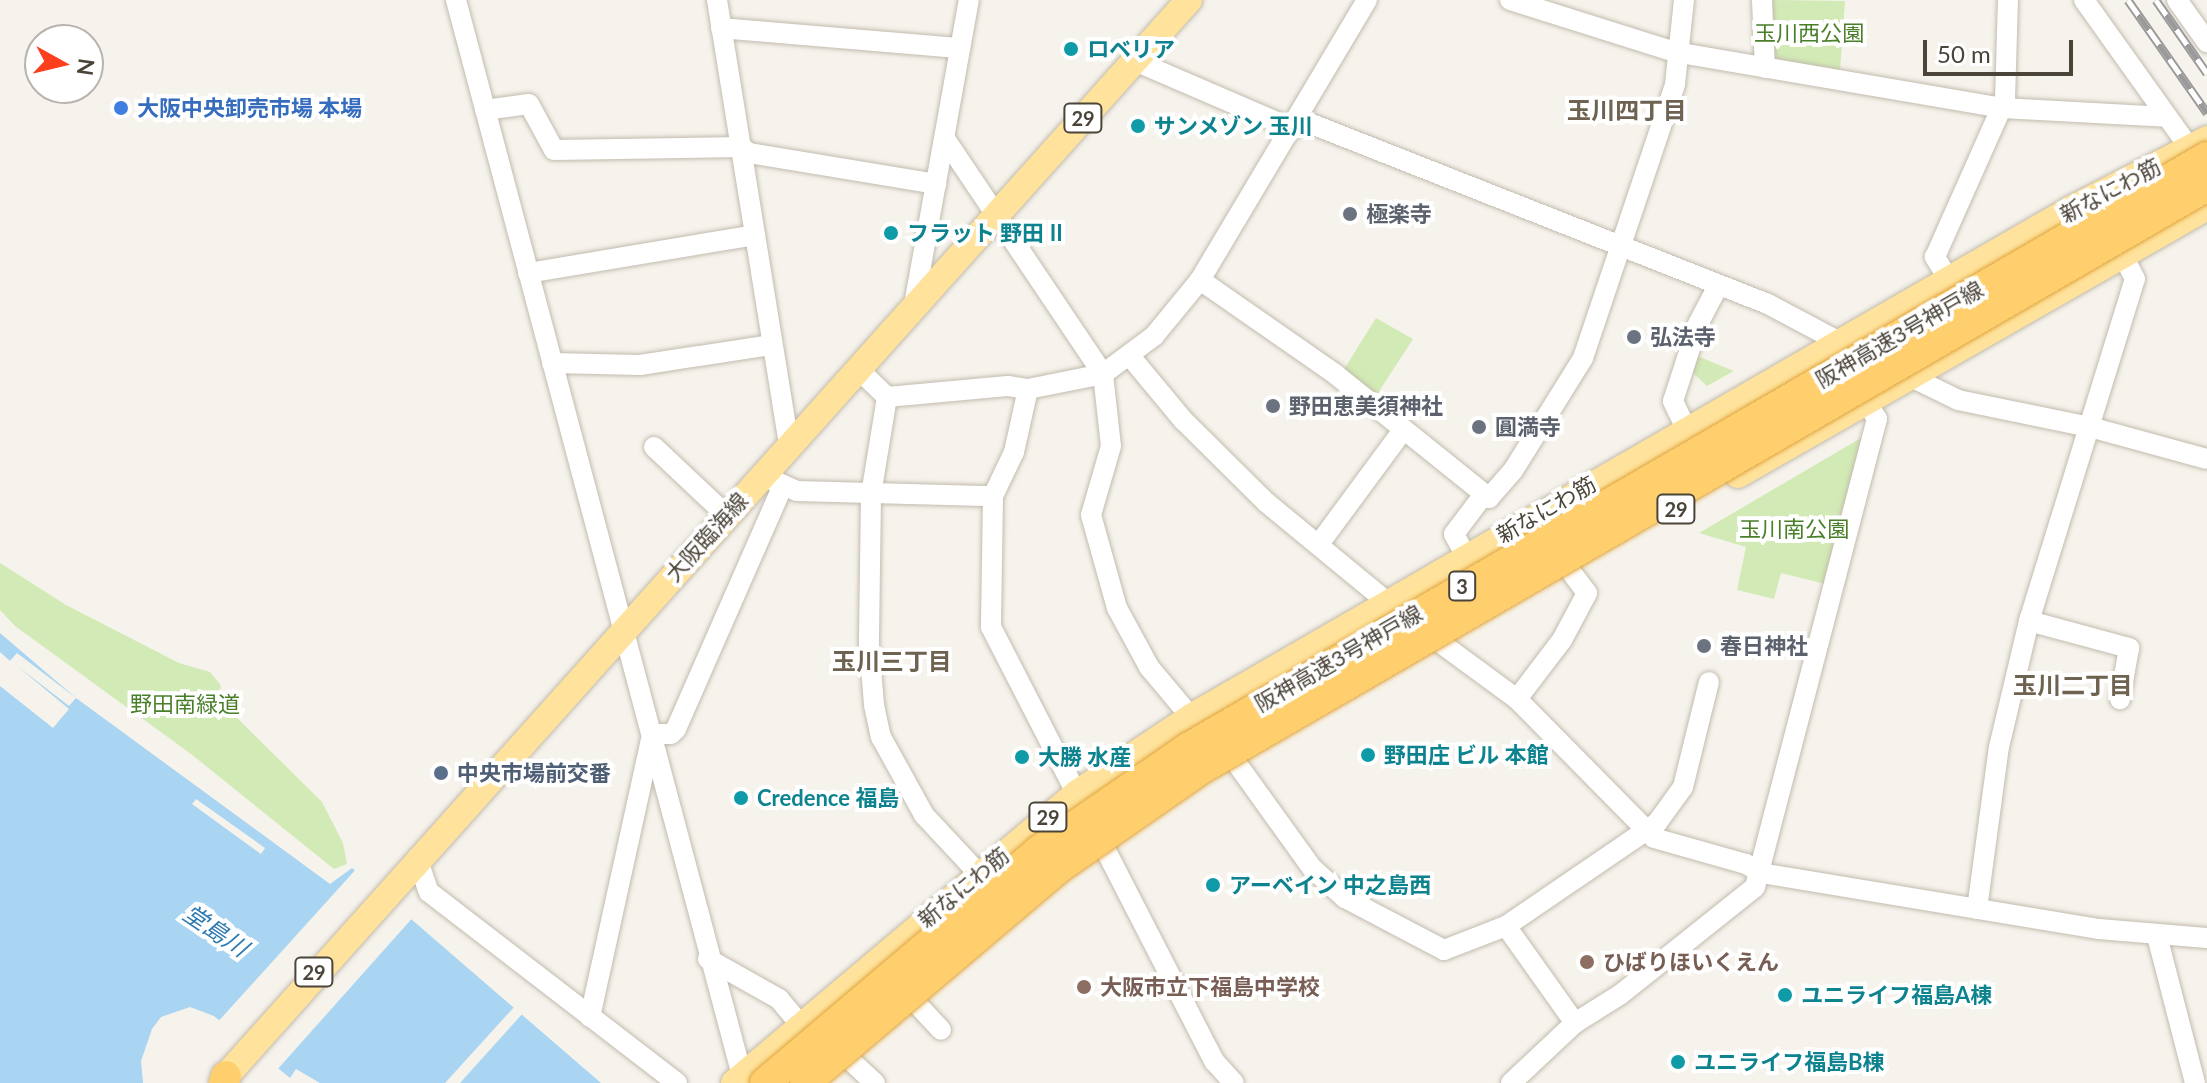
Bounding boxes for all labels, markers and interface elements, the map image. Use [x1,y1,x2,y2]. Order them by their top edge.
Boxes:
park label: 玉川西公園 [1754,20,1864,46]
north arrow [24,24,104,104]
scale bar [1927,24,2077,74]
place label: ロベリア [1087,36,1175,62]
text: 50 m [1937,39,1991,68]
marker: ロベリア [1062,40,1080,58]
text: N [72,57,101,77]
place label: 大阪中央卸売市場 本場 [137,95,362,121]
district label: 玉川四丁目 [1567,96,1687,124]
marker: 大阪中央卸売市場 本場 [112,99,130,117]
road number: 29 [1063,102,1103,134]
place label: サンメゾン 玉川 [1154,113,1313,139]
marker: サンメゾン 玉川 [1129,117,1147,135]
street label: 新なにわ筋 [2055,153,2165,227]
place label: 極楽寺 [1366,201,1432,227]
marker: 極楽寺 [1341,205,1359,223]
place label: フラット 野田 II [907,220,1063,246]
marker: フラット 野田 II [882,224,900,242]
street label: 阪神高速3号神戸線 [1811,275,1987,393]
place label: 弘法寺 [1650,324,1716,350]
marker: 弘法寺 [1625,328,1643,346]
place label: 野田恵美須神社 [1289,393,1443,419]
marker: 野田恵美須神社 [1264,397,1282,415]
place label: 圓満寺 [1495,414,1561,440]
marker: 圓満寺 [1470,418,1488,436]
street label: 新なにわ筋 [1492,470,1600,548]
street label: 大阪臨海線 [659,487,753,587]
road number: 29 [1656,493,1696,525]
park label: 玉川南公園 [1739,516,1849,542]
road number: 3 [1448,570,1476,602]
street label: 阪神高速3号神戸線 [1250,599,1426,717]
place label: 春日神社 [1720,633,1808,659]
marker: 春日神社 [1695,637,1713,655]
district label: 玉川三丁目 [832,647,952,675]
district label: 玉川二丁目 [2013,671,2133,699]
park label: 野田南緑道 [130,691,240,717]
place label: 野田庄 ビル 本館 [1384,742,1549,768]
place label: 大勝 水産 [1038,744,1131,770]
marker: 野田庄 ビル 本館 [1359,746,1377,764]
marker: 大勝 水産 [1013,748,1031,766]
place label: 中央市場前交番 [457,760,611,786]
marker: 中央市場前交番 [432,764,450,782]
place label: Credence 福島 [757,785,899,811]
marker: Credence 福島 [732,789,750,807]
road number: 29 [1028,801,1068,833]
street label: 新なにわ筋 [912,842,1014,932]
place label: アーベイン 中之島西 [1229,872,1431,898]
marker: アーベイン 中之島西 [1204,876,1222,894]
water label: 堂島川 [178,898,254,962]
place label: ひばりほいくえん [1603,949,1779,975]
marker: ひばりほいくえん [1578,953,1596,971]
road number: 29 [294,956,334,988]
place label: 大阪市立下福島中学校 [1100,974,1320,1000]
marker: 大阪市立下福島中学校 [1075,978,1093,996]
place label: ユニライフ福島A棟 [1801,982,1992,1008]
marker: ユニライフ福島A棟 [1776,986,1794,1004]
place label: ユニライフ福島B棟 [1694,1049,1884,1075]
marker: ユニライフ福島B棟 [1669,1053,1687,1071]

